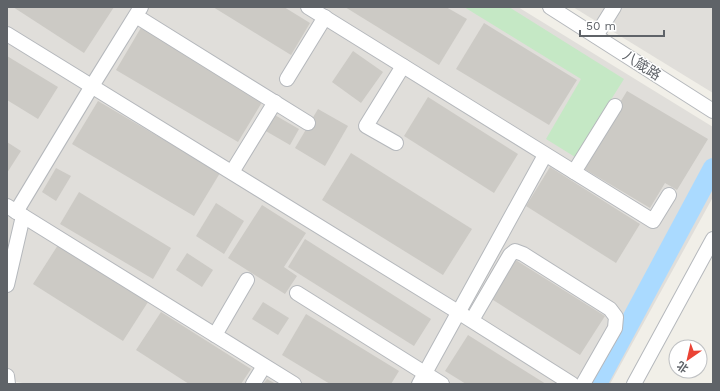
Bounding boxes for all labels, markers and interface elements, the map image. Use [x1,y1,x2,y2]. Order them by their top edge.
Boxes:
scale bar [580,12,664,38]
text: 50 m [586,19,616,33]
street label: 八箴路 [620,47,664,83]
north arrow [668,339,708,379]
text: 北 [674,358,691,375]

